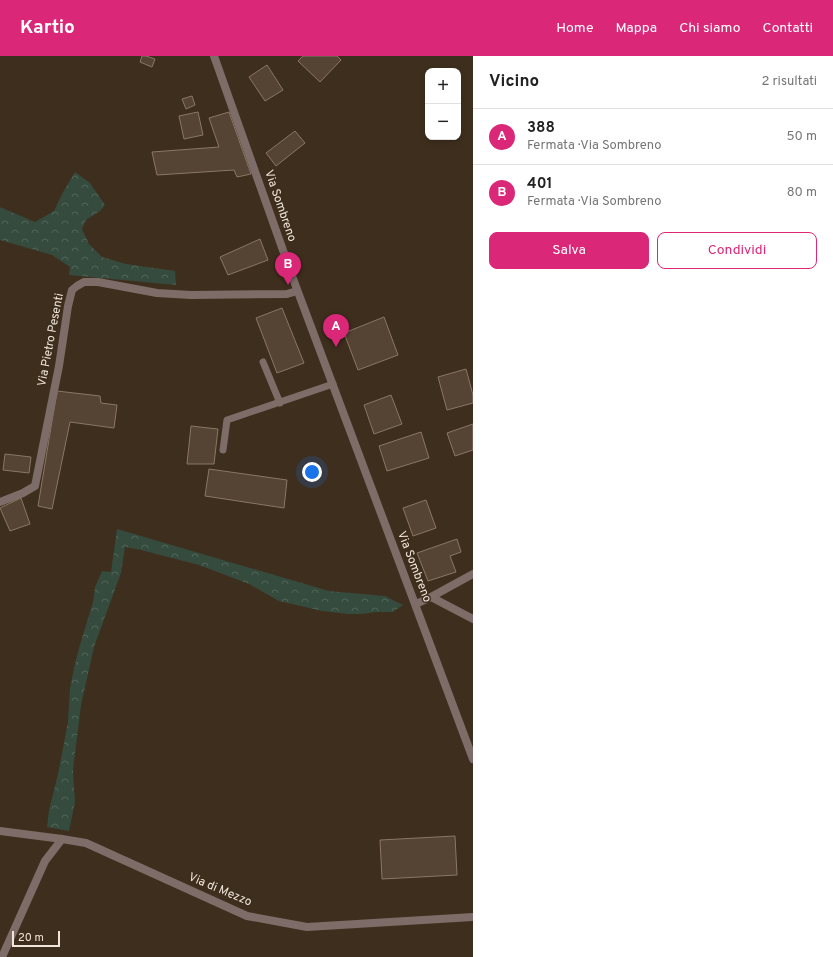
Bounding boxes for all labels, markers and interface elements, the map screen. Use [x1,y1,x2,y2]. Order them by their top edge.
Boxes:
text: Kartio [20,16,75,40]
text: Home [556,20,593,37]
text: Mappa [615,20,657,37]
text: Chi siamo [679,20,741,37]
text: Contatti [763,20,813,37]
map controls [425,68,461,140]
button: + [425,68,461,104]
text: Vicino [489,71,539,93]
text: 2 risultati [762,74,817,90]
button: − [425,104,461,140]
text: 388 [527,119,555,138]
text: A [497,129,507,145]
text: 50 m [787,129,817,145]
text: Fermata · Via Sombreno [527,138,662,154]
street label: Via Sombreno [260,168,300,244]
text: 401 [527,175,553,194]
text: B [498,185,506,201]
text: 80 m [787,185,817,201]
text: Fermata · Via Sombreno [527,194,662,210]
button: Salva [489,232,649,269]
button: Condividi [657,232,817,269]
pin: B [275,252,301,285]
street label: Via Pietro Pesenti [34,292,68,388]
pin: A [323,314,349,347]
your location [302,462,322,482]
street label: Via Sombreno [393,529,435,605]
street label: Via di Mezzo [186,869,254,911]
scale bar [12,929,60,948]
text: 20 m [18,931,44,945]

